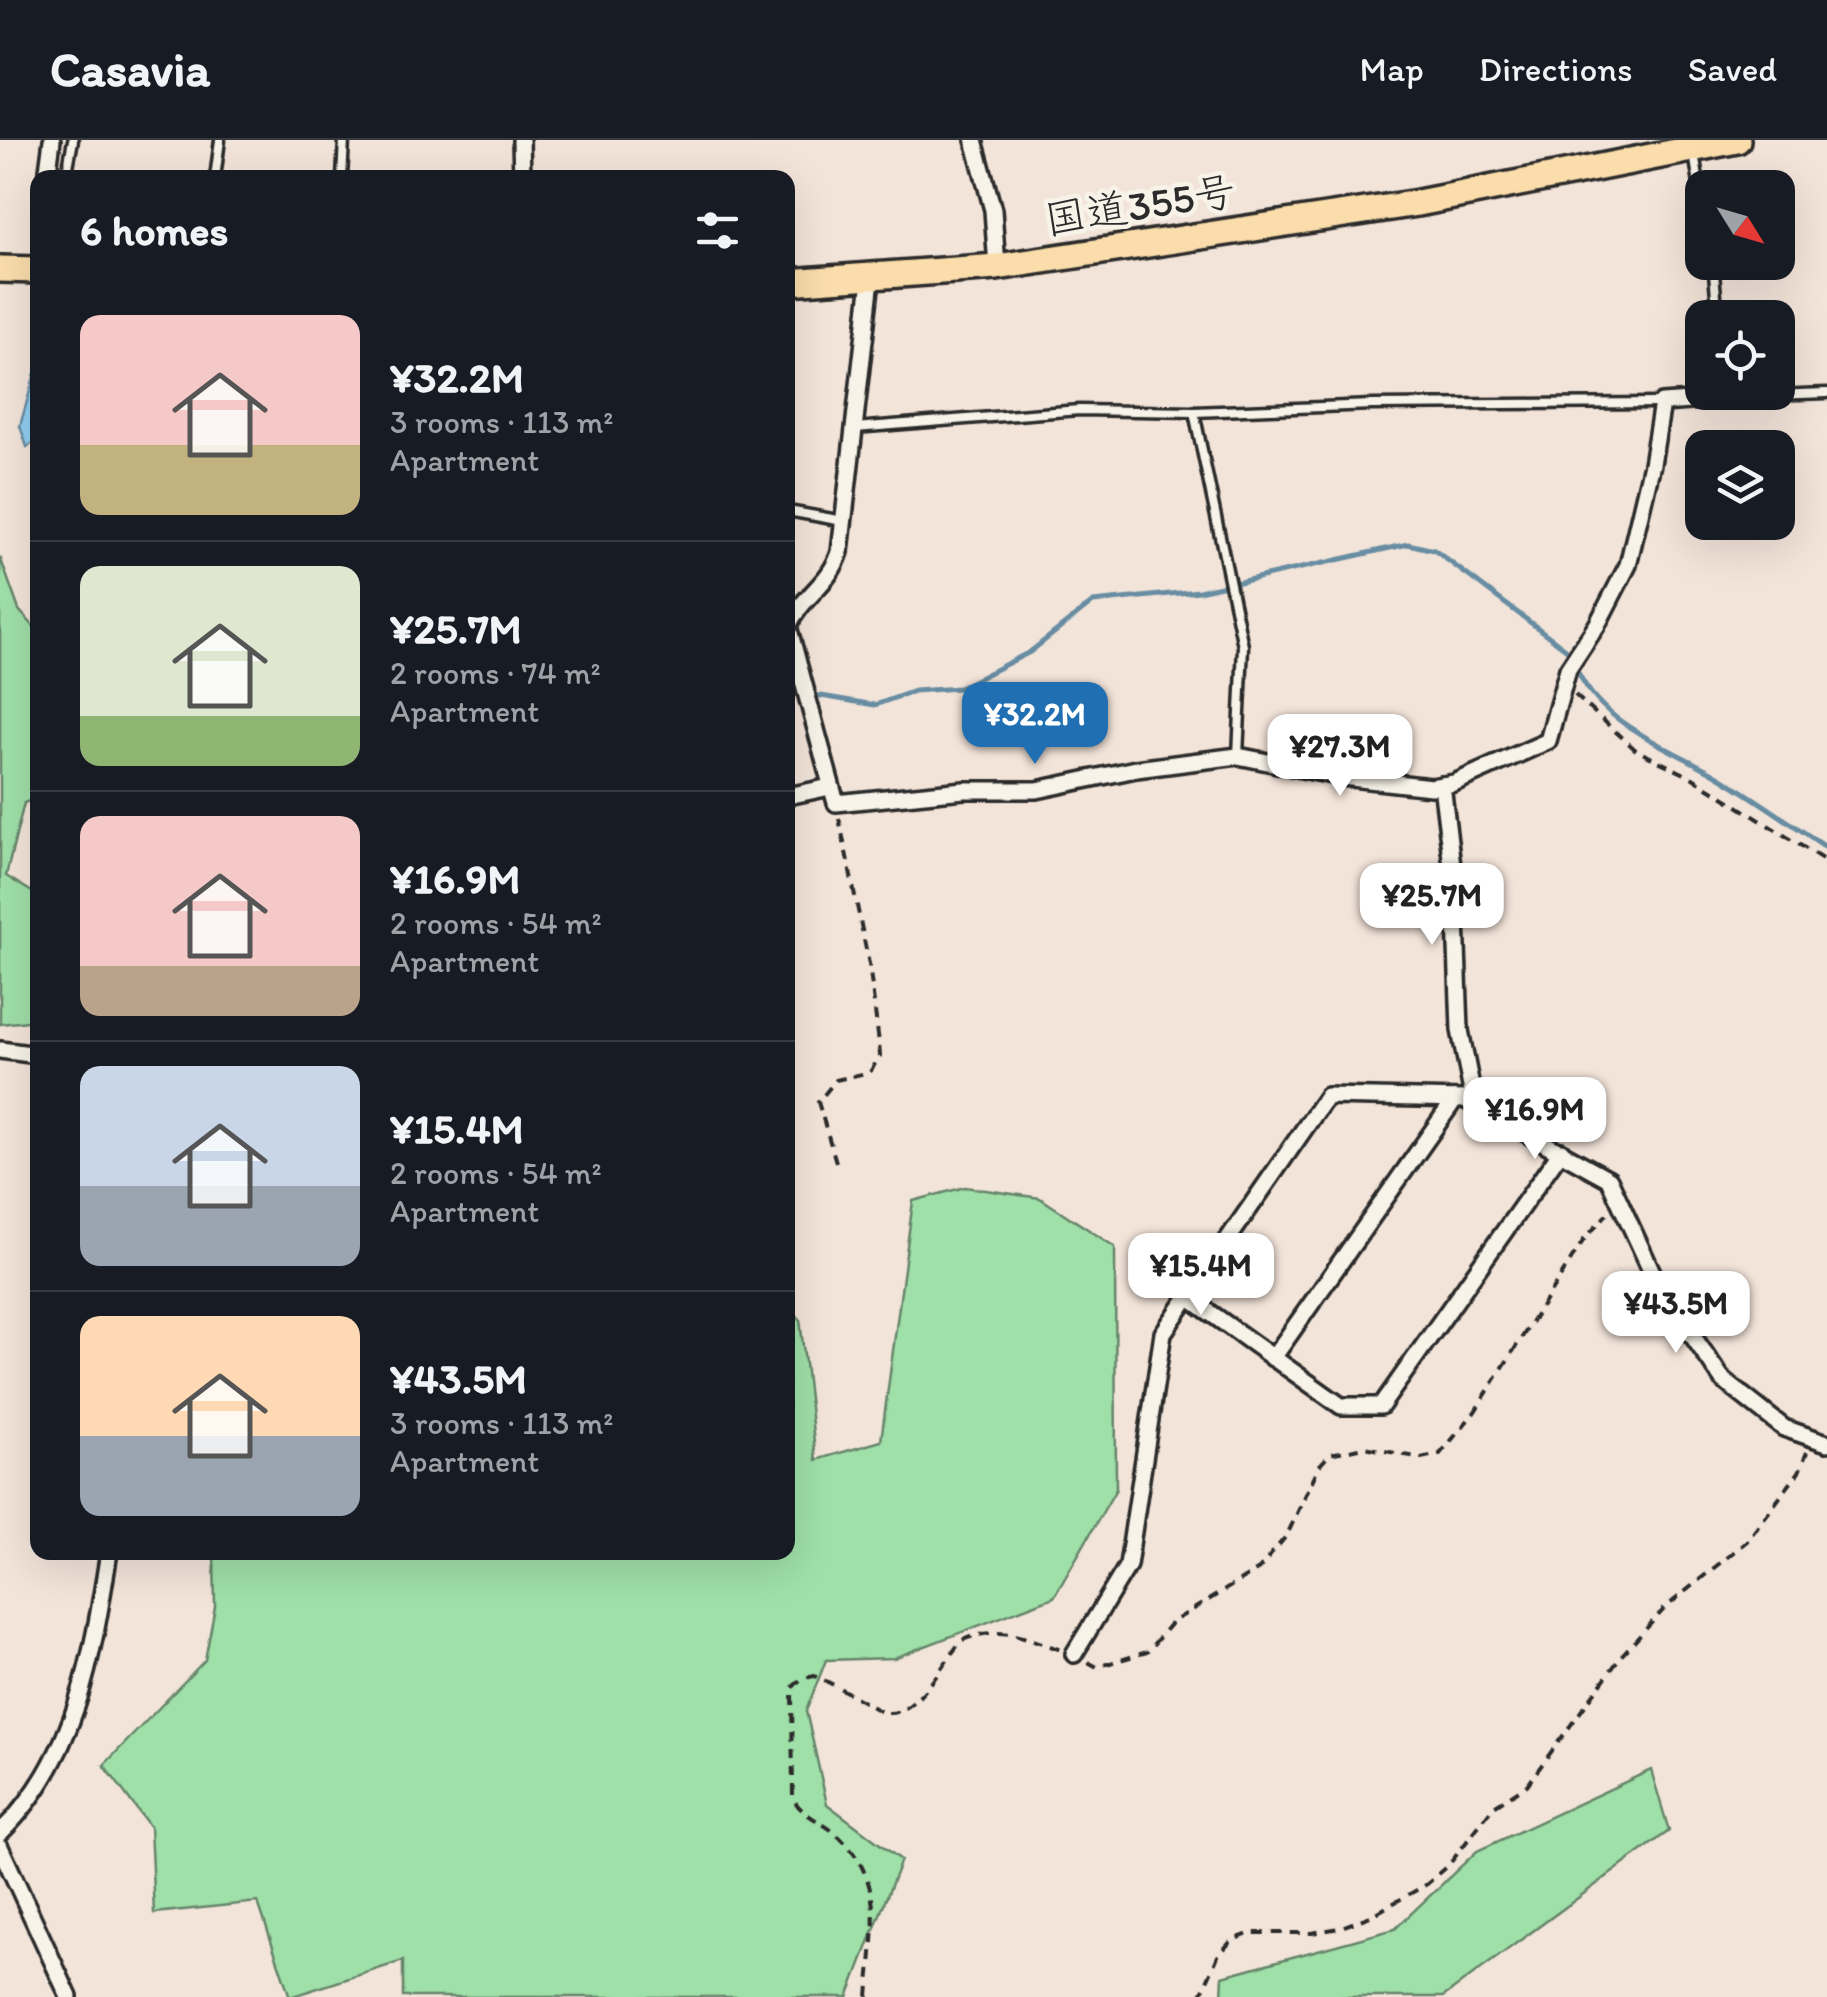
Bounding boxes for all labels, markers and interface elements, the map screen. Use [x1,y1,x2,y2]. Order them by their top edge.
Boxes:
text: Casavia [50,40,210,98]
text: Map [1360,48,1424,90]
text: Directions [1479,48,1633,90]
text: Saved [1688,48,1777,90]
street label: 国道355号 [1041,165,1239,245]
north arrow [1685,170,1795,280]
map controls [1685,170,1795,540]
icon: filters [690,203,745,258]
text: 6 homes [80,205,228,256]
button: locate [1685,300,1795,410]
text: ¥32.2M [390,352,524,403]
icon: home [160,355,280,475]
text: 3 rooms · 113 m² [390,403,613,441]
button: layers [1685,430,1795,540]
text: Apartment [390,441,539,479]
text: ¥25.7M [390,603,522,654]
icon: home [160,606,280,726]
text: 2 rooms · 74 m² [390,654,601,692]
pin: ¥32.2M [954,682,1116,767]
text: Apartment [390,692,539,730]
text: ¥32.2M [984,695,1086,733]
pin: ¥27.3M [1259,714,1421,799]
text: ¥27.3M [1289,727,1391,765]
text: ¥16.9M [390,853,521,904]
icon: home [160,856,280,976]
pin: ¥25.7M [1351,863,1513,948]
text: ¥25.7M [1382,876,1482,914]
text: 2 rooms · 54 m² [390,904,602,942]
text: Apartment [390,942,539,980]
pin: ¥16.9M [1454,1077,1616,1162]
text: ¥16.9M [1485,1090,1585,1128]
text: ¥15.4M [390,1103,524,1154]
icon: home [160,1106,280,1226]
text: 2 rooms · 54 m² [390,1154,602,1192]
text: Apartment [390,1192,539,1230]
pin: ¥15.4M [1120,1233,1282,1318]
text: ¥15.4M [1150,1246,1252,1284]
pin: ¥43.5M [1595,1271,1757,1356]
text: ¥43.5M [1624,1284,1728,1322]
text: ¥43.5M [390,1353,527,1404]
icon: home [160,1356,280,1476]
text: 3 rooms · 113 m² [390,1404,613,1442]
text: Apartment [390,1442,539,1480]

